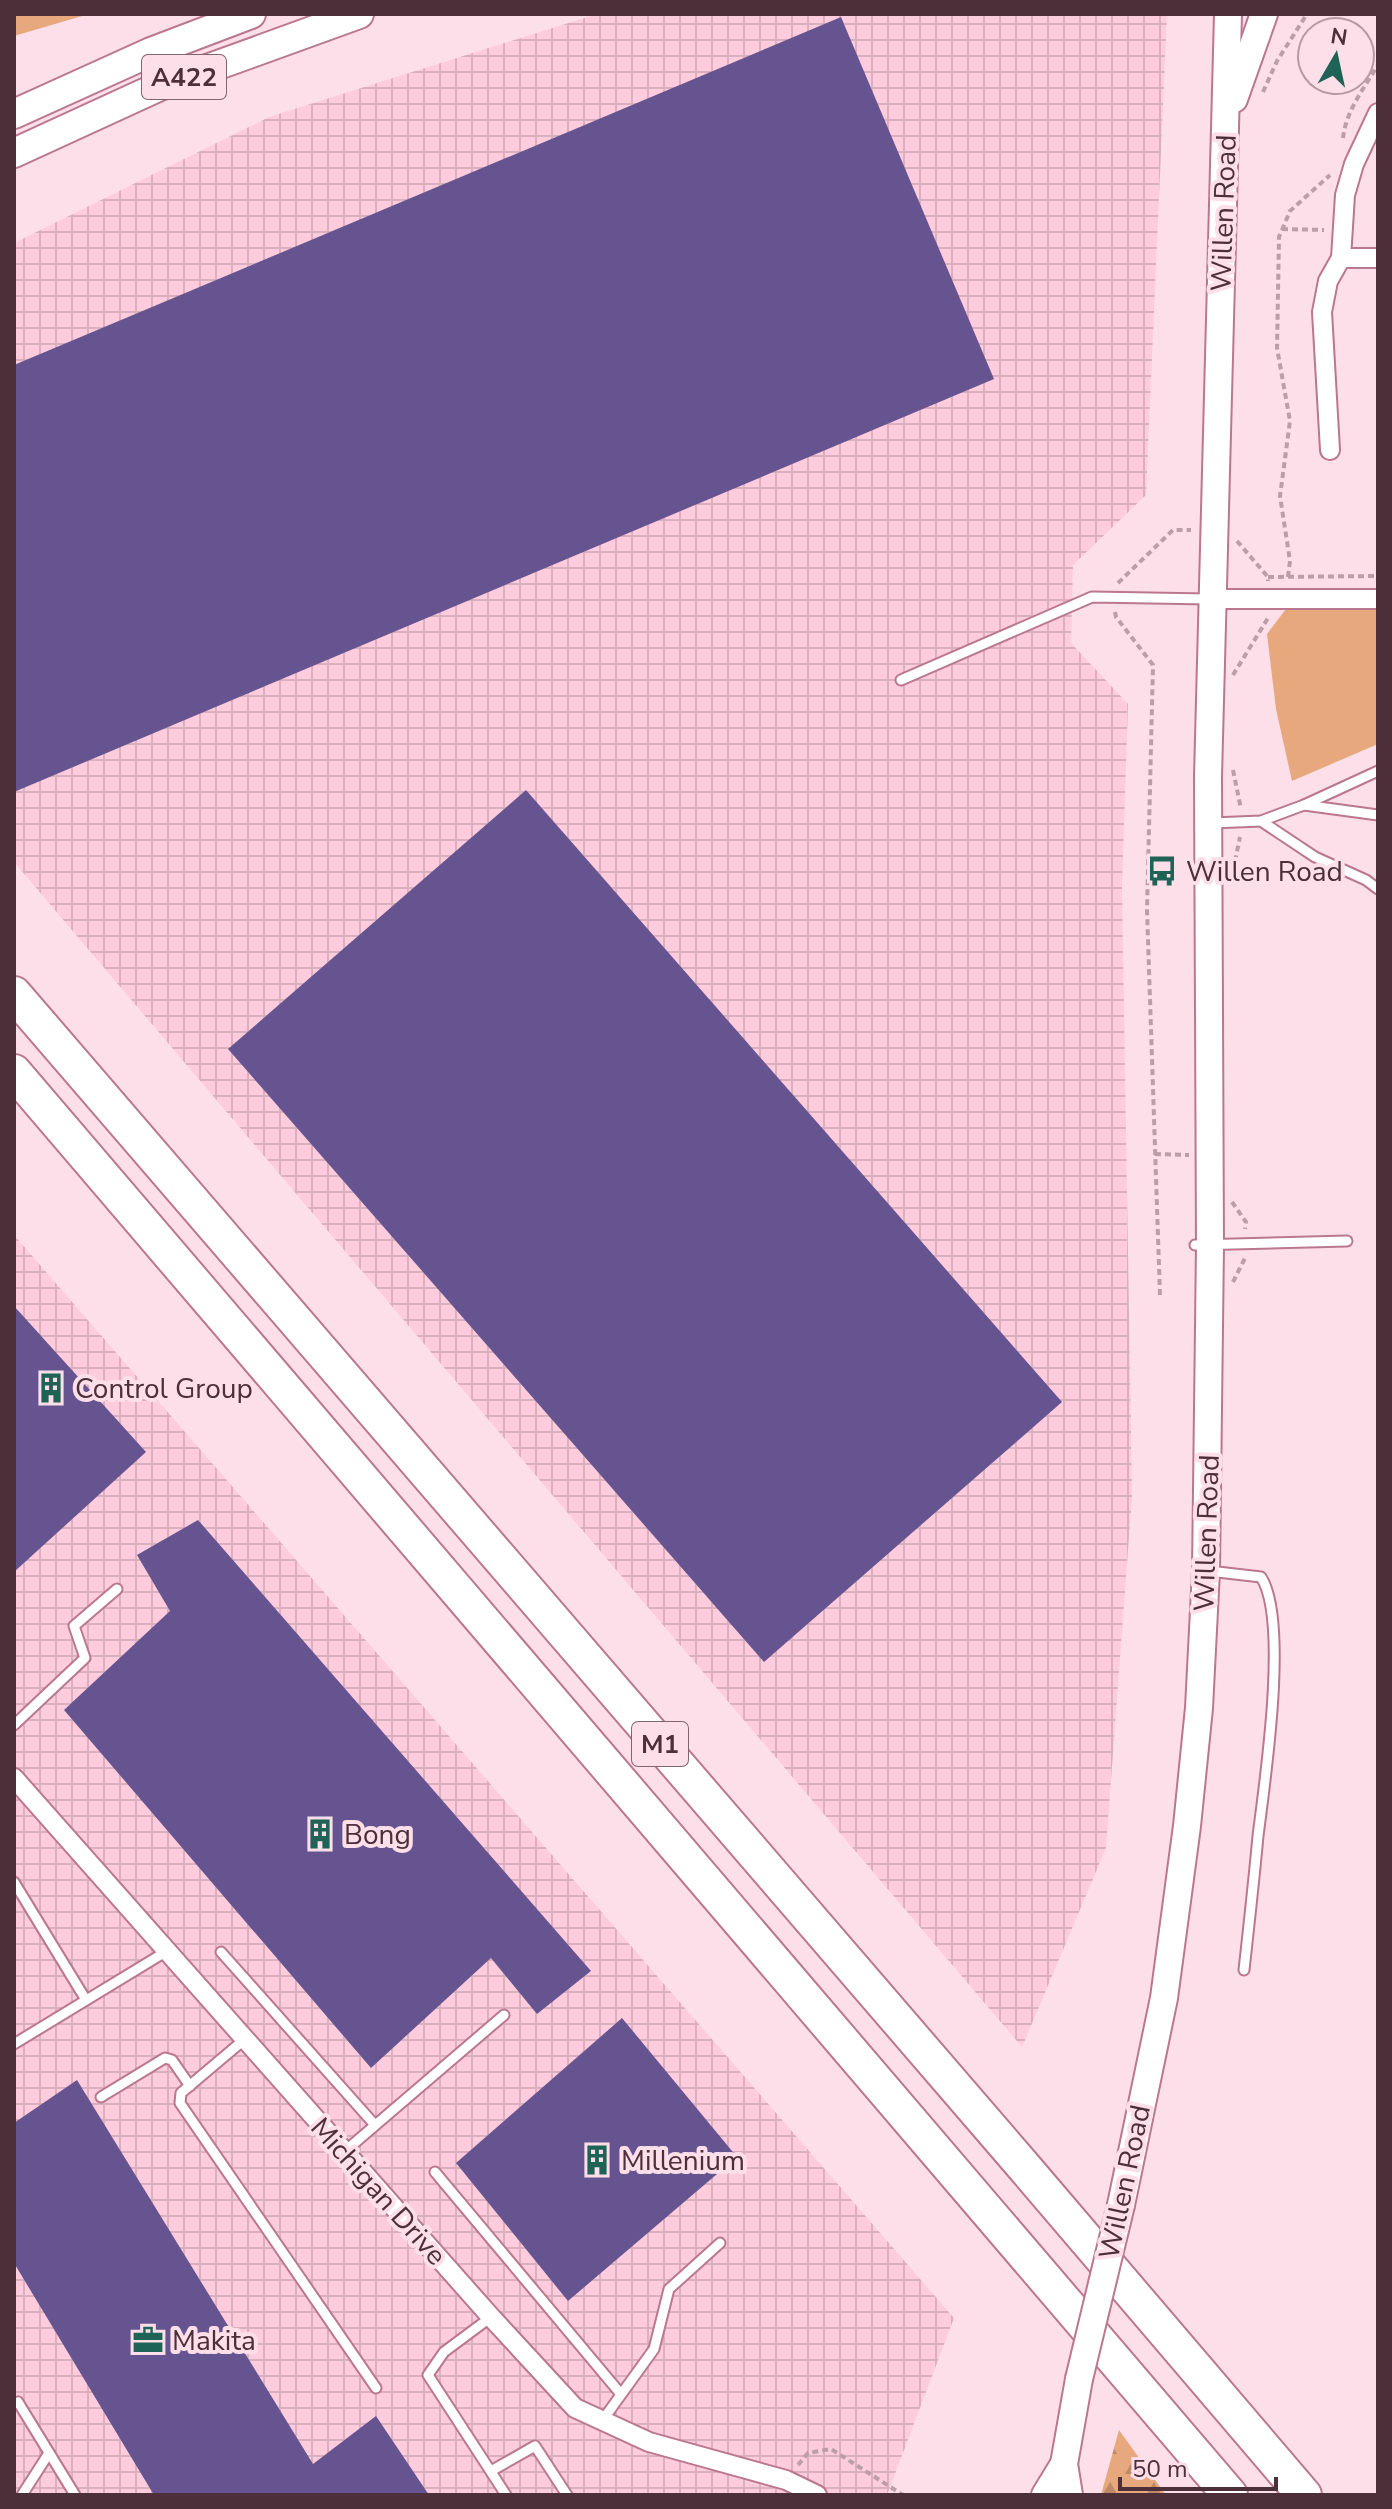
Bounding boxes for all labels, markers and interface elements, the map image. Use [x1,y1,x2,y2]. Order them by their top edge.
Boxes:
north arrow [1296,16,1376,96]
text: N [1328,21,1349,53]
road number: A422 [142,55,226,99]
street label: Willen Road [1202,134,1246,292]
place label: Willen Road [1186,853,1343,891]
bus stop icon: Willen Road [1145,854,1179,888]
place label: Control Group [75,1370,253,1408]
building icon: Control Group [34,1371,68,1405]
street label: Willen Road [1185,1454,1229,1612]
road number: M1 [632,1722,688,1766]
place label: Bong [344,1816,411,1854]
building icon: Bong [303,1817,337,1851]
street label: Willen Road [1090,2102,1160,2263]
street label: Michigan Drive [302,2110,455,2274]
place label: Millenium [621,2142,745,2180]
building icon: Millenium [580,2143,614,2177]
place label: Makita [172,2322,256,2360]
office icon: Makita [131,2323,165,2357]
scale bar [1120,2441,1276,2491]
text: 50 m [1132,2453,1188,2485]

